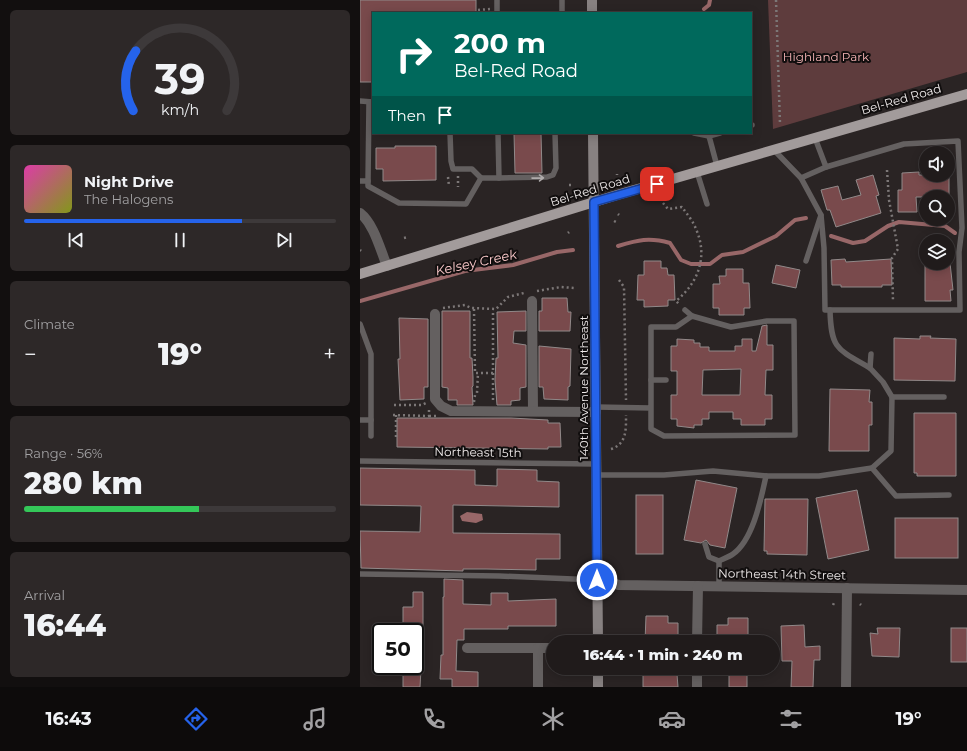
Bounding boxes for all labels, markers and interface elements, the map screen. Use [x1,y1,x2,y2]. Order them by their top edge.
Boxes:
text: 200 m [454,26,546,60]
icon: right [388,28,440,80]
park label: Highland Park [783,49,870,64]
text: 39 [153,54,206,104]
text: Bel-Red Road [454,60,578,82]
street label: Bel-Red Road [859,80,943,118]
text: km/h [161,100,199,118]
icon: arrive [434,104,456,126]
text: Then [388,106,426,125]
map controls [919,146,955,270]
button: sound [919,146,955,182]
pin [640,167,674,201]
street label: Bel-Red Road [548,171,632,209]
text: Night Drive [84,172,174,191]
icon: arrive [646,173,668,195]
one-way arrow [531,174,544,181]
button: search [919,190,955,226]
text: The Halogens [84,191,173,207]
icon: previous [65,229,87,251]
icon: pause [169,229,191,251]
icon: next [273,229,295,251]
button: layers [919,234,955,270]
water label: Kelsey Creek [434,245,519,278]
street label: 140th Avenue Northeast [576,315,591,461]
text: Climate [24,316,75,332]
text: 19° [158,336,202,373]
text: − [24,341,37,368]
text: + [323,341,336,368]
street label: Northeast 15th [434,444,522,460]
text: Range · 56% [24,445,102,461]
text: 280 km [24,465,143,502]
position arrow [576,559,618,601]
street label: Northeast 14th Street [718,565,846,583]
text: Arrival [24,587,65,603]
text: 16:44 [24,607,106,644]
speed limit sign: 50 [372,623,424,675]
text: 16:44 · 1 min · 240 m [583,645,743,664]
icon: directions [182,705,210,733]
icon: music [301,705,329,733]
icon: phone [420,705,448,733]
icon: climate [539,705,567,733]
icon: car [658,705,686,733]
icon: filters [777,705,805,733]
text: 16:43 [45,708,92,730]
text: 19° [896,708,922,730]

